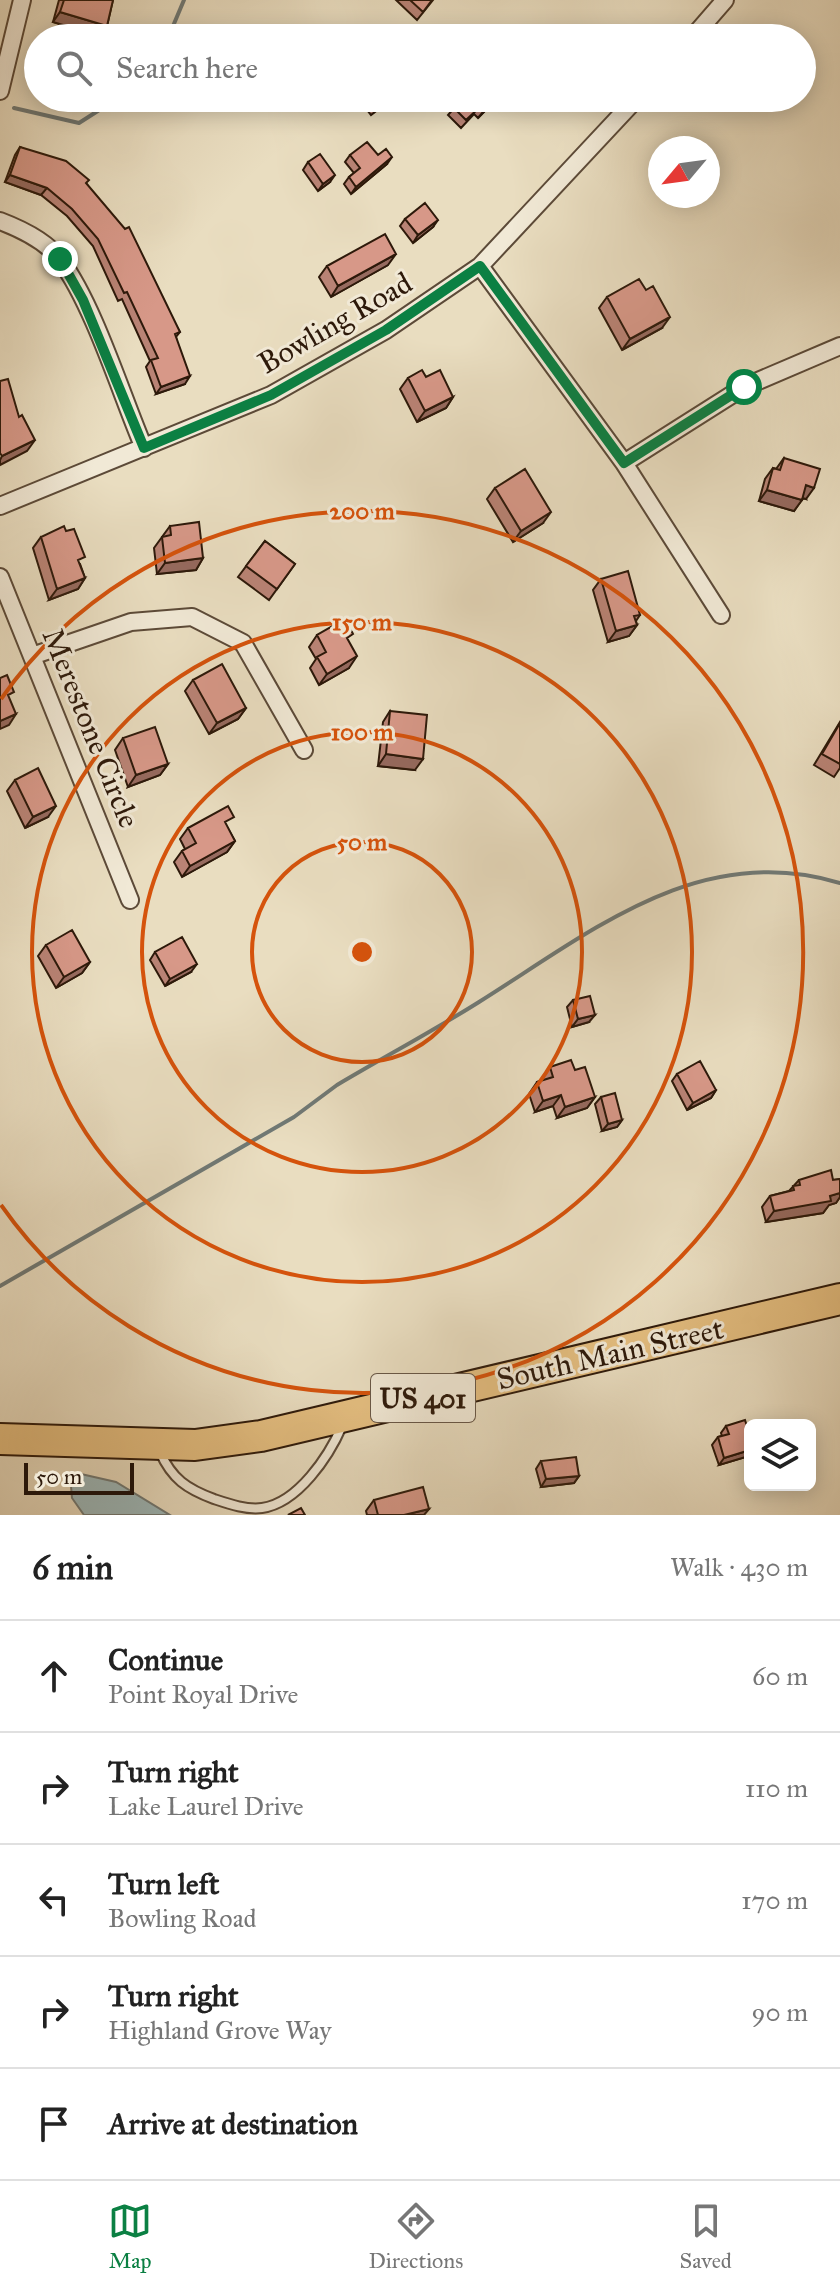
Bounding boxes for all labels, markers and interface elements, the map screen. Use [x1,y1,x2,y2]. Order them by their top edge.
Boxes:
search box [24,24,816,112]
icon: search [52,46,96,90]
text: Search here [116,50,258,86]
north arrow [648,136,720,208]
route end [42,241,78,277]
street label: Bowling Road [252,265,418,381]
route start [726,369,762,405]
text: 200 m [329,496,395,526]
text: 150 m [332,607,393,637]
street label: Merestone Circle [35,623,147,833]
text: 100 m [331,717,394,747]
text: 50 m [337,827,388,857]
centre of rings [348,938,376,966]
street label: South Main Street [493,1310,727,1398]
road number: US 401 [371,1374,475,1422]
map controls [744,1419,816,1491]
button: layers [744,1419,816,1491]
scale bar [24,1459,134,1495]
text: 50 m [36,1463,82,1490]
text: 6 min [32,1547,113,1588]
text: Walk · 430 m [670,1551,808,1583]
text: Continue [108,1642,223,1678]
icon: ahead [32,1654,76,1698]
text: 60 m [752,1660,808,1692]
text: Point Royal Drive [108,1678,298,1710]
text: Turn right [108,1754,239,1790]
icon: right [32,1766,76,1810]
text: 110 m [745,1772,808,1804]
text: Lake Laurel Drive [108,1790,304,1822]
text: Turn left [108,1866,219,1902]
icon: left [32,1878,76,1922]
text: 170 m [741,1884,808,1916]
text: Bowling Road [108,1902,257,1934]
text: Turn right [108,1978,239,2014]
icon: right [32,1990,76,2034]
text: 90 m [751,1996,808,2028]
text: Highland Grove Way [108,2014,332,2046]
icon: arrive [32,2102,76,2146]
text: Arrive at destination [108,2106,358,2142]
tab: Map [108,2199,152,2274]
tab: Directions [368,2199,463,2274]
tab: Saved [680,2199,732,2274]

